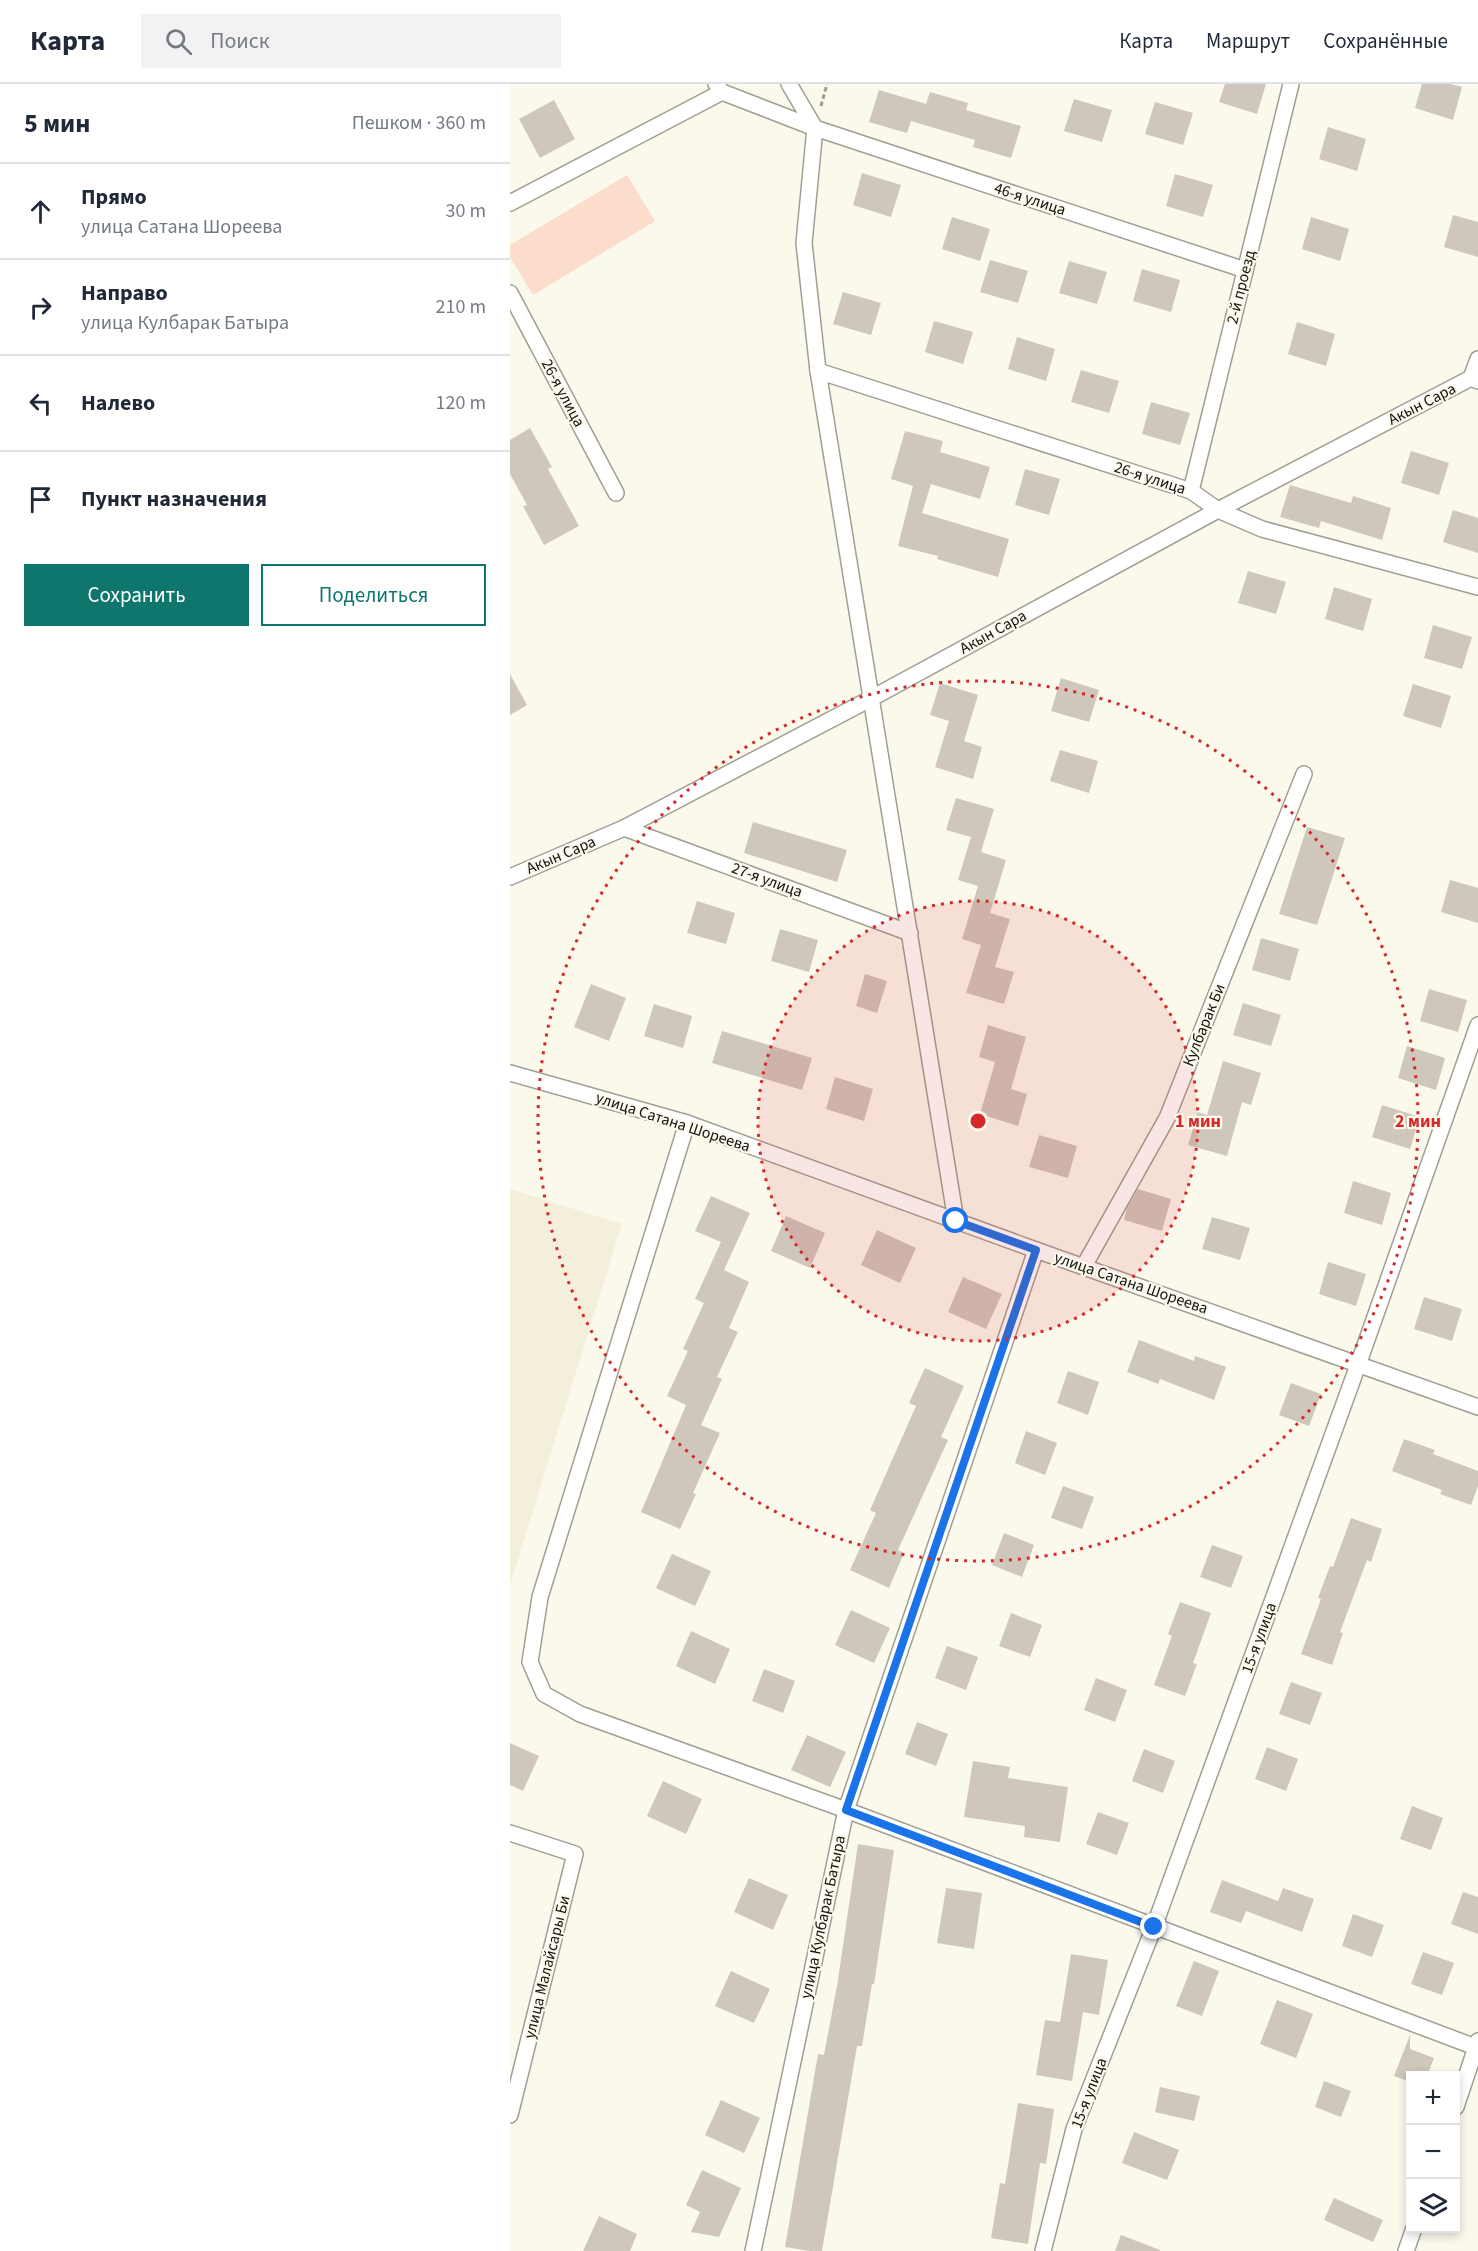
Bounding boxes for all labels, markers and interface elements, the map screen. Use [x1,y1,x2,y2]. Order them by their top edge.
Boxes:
search box [141,14,561,68]
text: Карта [30,21,105,61]
icon: search [162,25,195,58]
text: Поиск [210,25,270,57]
text: Карта [1119,26,1173,56]
text: Маршрут [1206,26,1290,56]
text: Сохранённые [1323,26,1448,56]
text: 5 мин [24,105,90,142]
text: Пешком · 360 m [352,109,486,137]
street label: 46-я улица [991,177,1069,221]
text: Прямо [81,181,147,213]
icon: ahead [24,195,57,228]
text: 30 m [446,197,486,225]
text: улица Сатана Шореева [81,213,282,241]
street label: 2-й проезд [1221,247,1261,326]
text: Направо [81,277,168,309]
icon: right [24,291,57,324]
text: 210 m [436,293,486,321]
text: улица Кулбарак Батыра [81,309,289,337]
street label: 26-я улица [536,355,590,431]
street label: Акын Сара [1384,378,1460,430]
icon: left [24,387,57,420]
text: Налево [81,387,155,419]
text: 120 m [436,389,486,417]
street label: 26-я улица [1111,456,1189,500]
icon: arrive [24,483,57,516]
text: Пункт назначения [81,483,267,515]
button: Сохранить [24,564,249,626]
button: Поделиться [261,564,486,626]
street label: Акын Сара [956,605,1030,659]
street label: Акын Сара [523,831,599,879]
street label: 27-я улица [728,857,806,903]
street label: Кулбарак Би [1177,980,1231,1070]
street label: улица Сатана Шореева [593,1087,753,1157]
text: 1 мин [1175,1109,1221,1134]
text: 2 мин [1395,1109,1441,1134]
centre of rings [968,1111,988,1131]
route start [942,1207,968,1233]
street label: улица Сатана Шореева [1051,1246,1211,1320]
street label: 15-я улица [1236,1599,1282,1677]
street label: улица Кулбарак Батыра [795,1833,851,2001]
street label: улица Малайcары Би [519,1893,575,2041]
route end [1140,1913,1166,1939]
street label: 15-я улица [1065,2054,1113,2132]
map controls [1406,2071,1460,2233]
button: + [1406,2071,1460,2125]
button: − [1406,2125,1460,2179]
button: layers [1406,2179,1460,2233]

